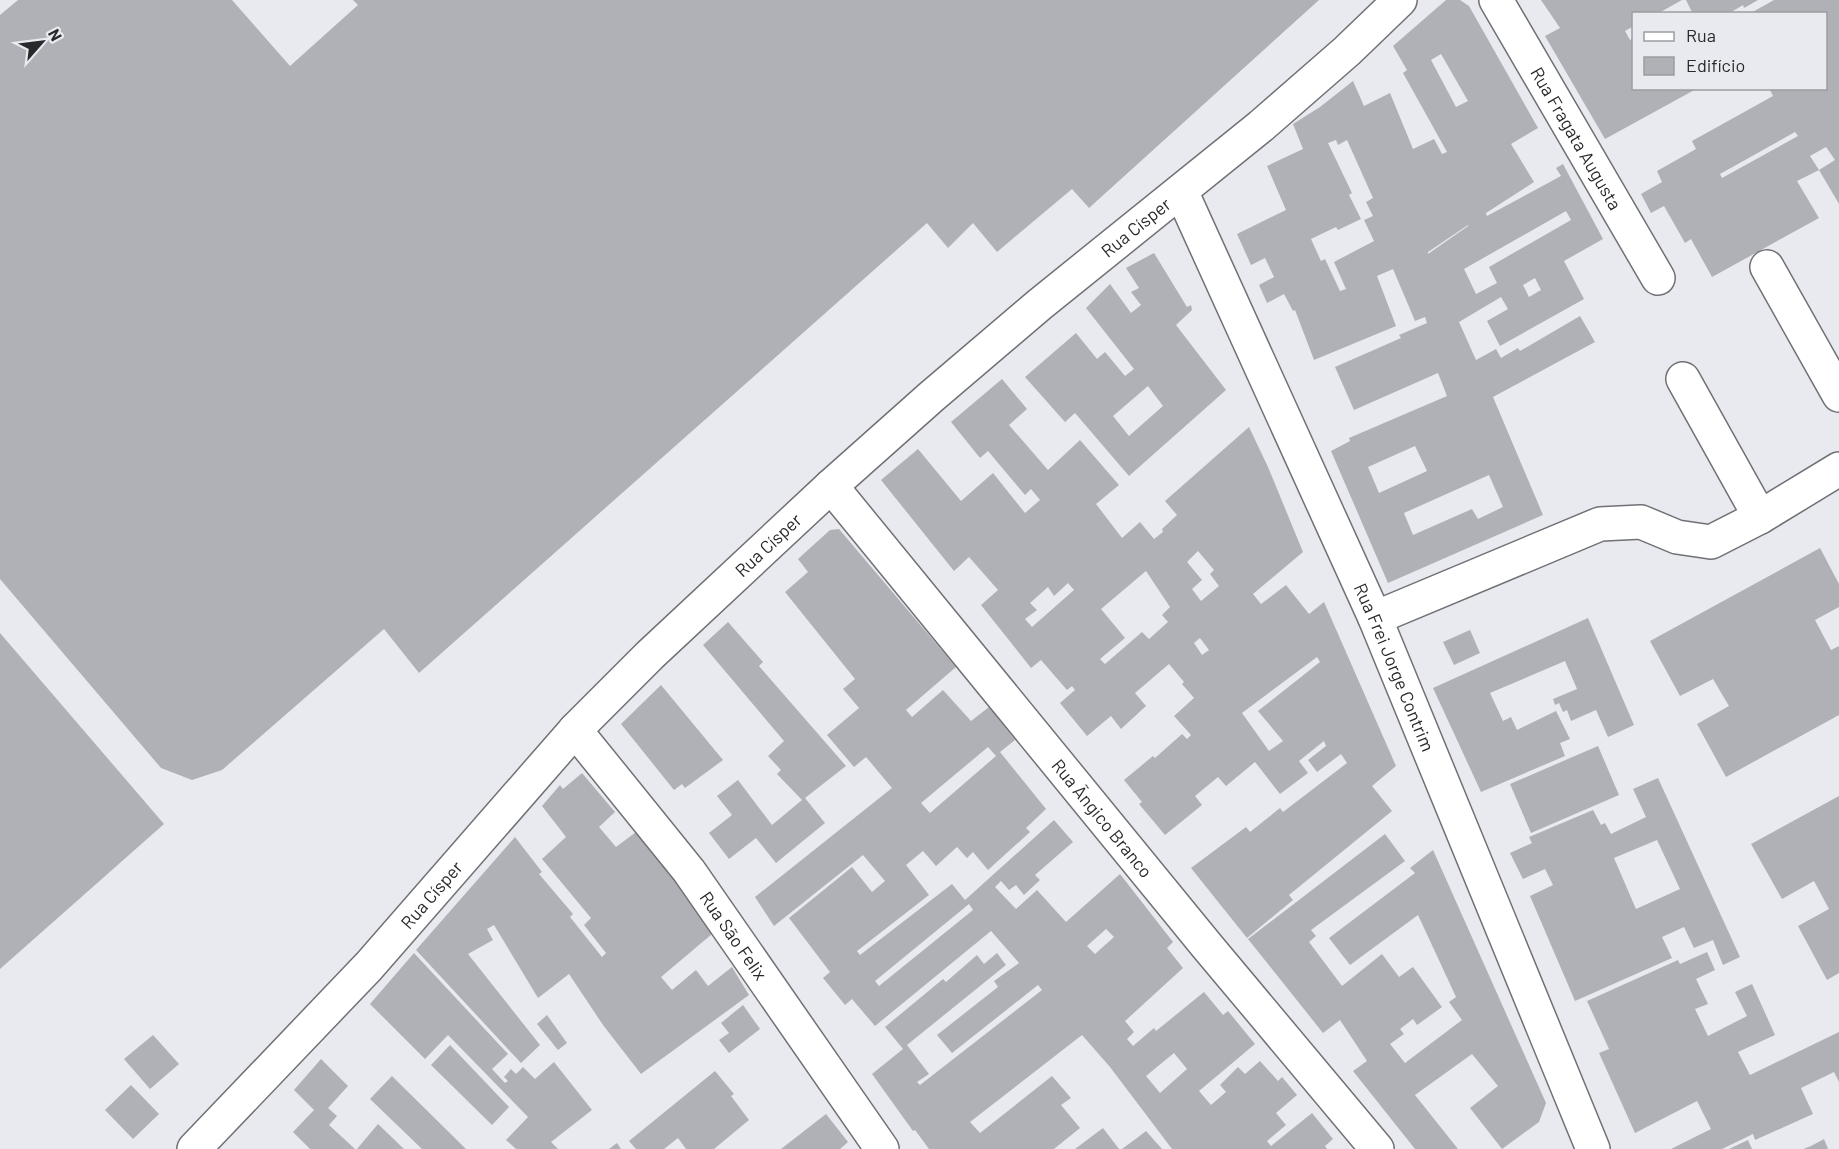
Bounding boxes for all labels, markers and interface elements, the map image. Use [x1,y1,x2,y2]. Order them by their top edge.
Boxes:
north arrow [12,12,72,72]
legend [1632,12,1827,90]
text: Rua [1686,24,1716,46]
text: N [45,26,67,44]
text: Edifício [1686,54,1745,76]
street label: Rua Fragata Augusta [1526,63,1627,214]
street label: Rua Císper [1096,192,1175,262]
street label: Rua Císper [730,508,806,581]
street label: Rua Frei Jorge Contrim [1350,580,1440,755]
street label: Rua Ãngico Branco [1048,754,1157,882]
street label: Rua Císper [396,856,467,933]
street label: Rua São Felix [695,887,772,985]

